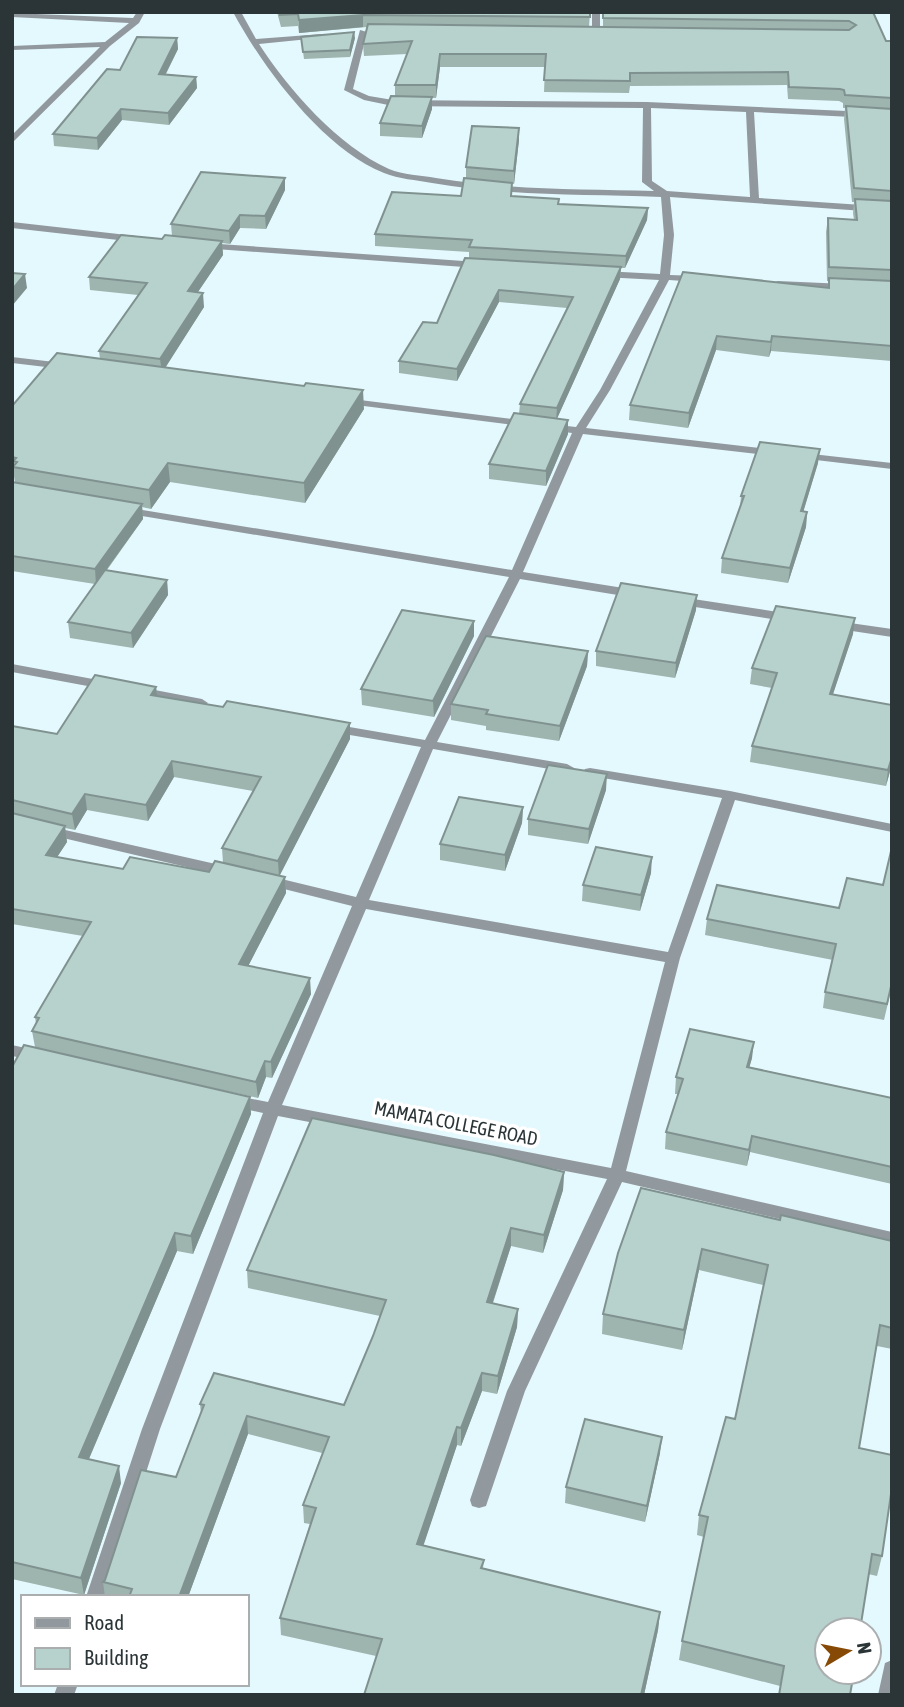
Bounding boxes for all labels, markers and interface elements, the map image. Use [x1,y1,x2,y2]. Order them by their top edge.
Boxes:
street label: MAMATA COLLEGE ROAD [372,1096,540,1150]
legend [21,1595,248,1686]
text: Road [84,1610,124,1634]
north arrow [813,1616,883,1686]
text: N [853,1641,877,1655]
text: Building [84,1645,148,1669]

